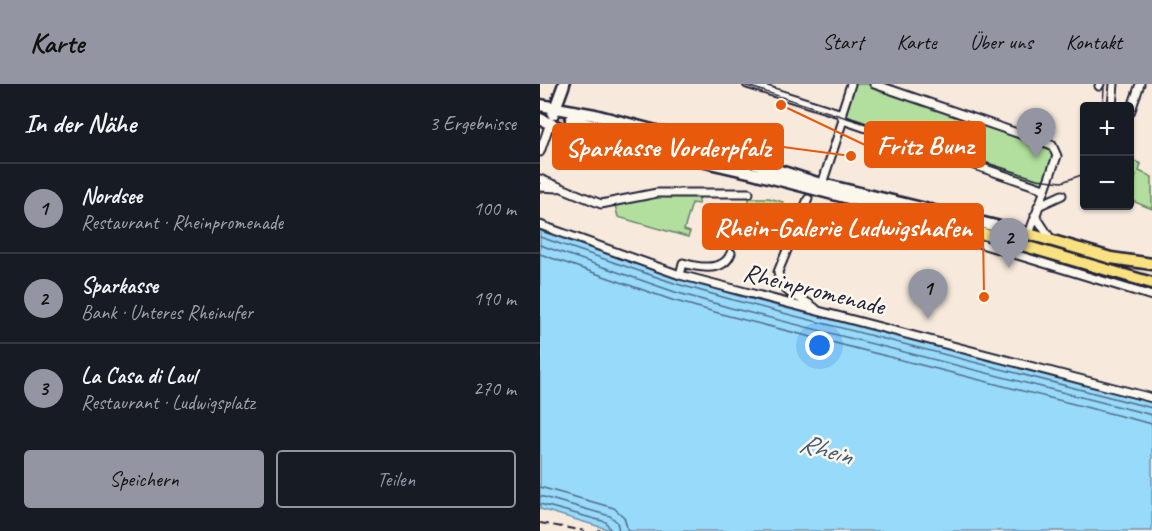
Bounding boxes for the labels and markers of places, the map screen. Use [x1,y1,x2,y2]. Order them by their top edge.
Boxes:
pin: 3 [1016,109,1056,158]
callout: Fritz Bunz [865,122,985,167]
callout: Sparkasse Vorderpfalz [553,124,783,169]
callout: Rhein-Galerie Ludwigshafen [703,204,983,249]
pin: 2 [990,218,1028,268]
pin: 1 [908,270,948,319]

